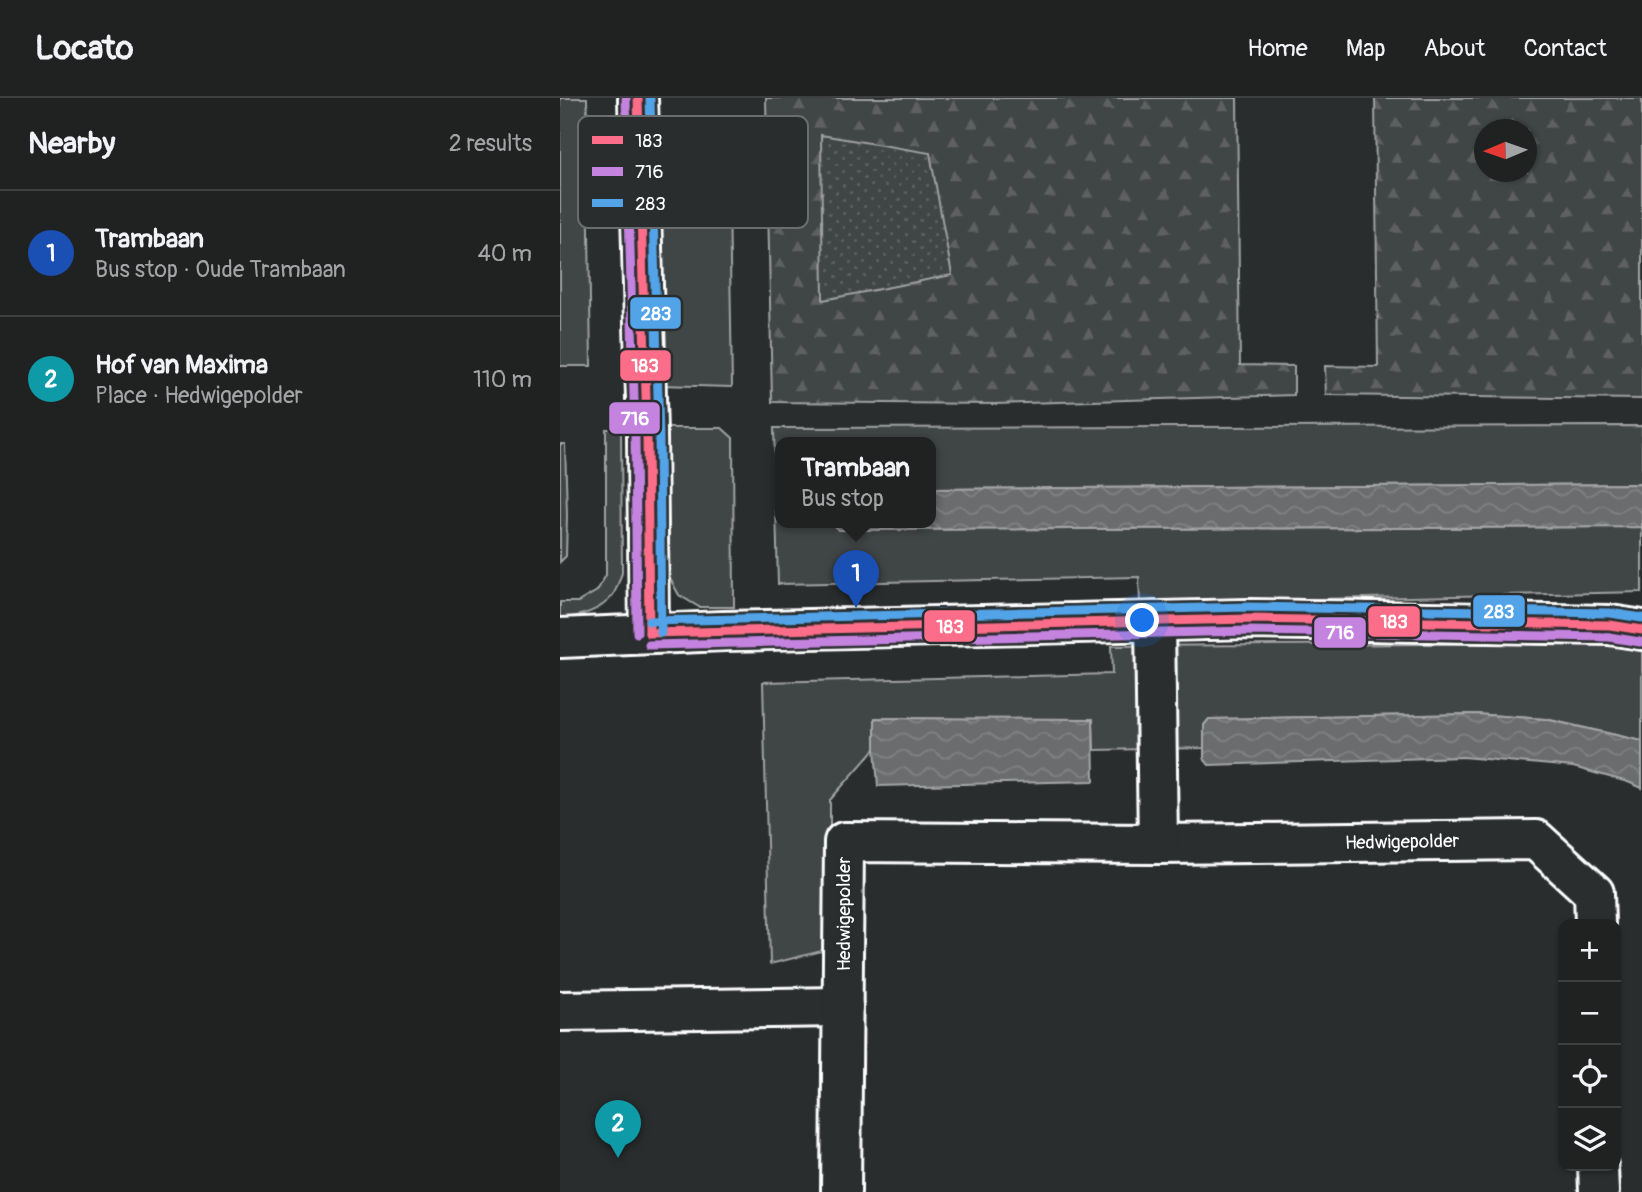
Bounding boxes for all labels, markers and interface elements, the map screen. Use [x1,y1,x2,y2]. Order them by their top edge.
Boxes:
text: Locato [35,28,133,69]
text: Home [1247,34,1308,63]
text: Map [1346,34,1386,63]
text: About [1424,34,1486,63]
text: Contact [1524,34,1607,63]
legend [578,116,808,228]
north arrow [1474,119,1537,182]
text: Nearby [28,125,115,162]
text: 2 results [449,129,532,158]
text: 183 [635,129,663,153]
text: 716 [635,160,664,184]
text: 283 [635,192,666,216]
text: Trambaan [95,223,204,255]
text: 1 [47,239,56,268]
text: 40 m [478,239,532,268]
text: Bus stop · Oude Trambaan [95,255,346,284]
line badge: 283 [629,296,682,330]
text: 283 [641,302,671,326]
text: Hof van Maxima [95,349,268,381]
line badge: 183 [619,349,672,382]
text: 183 [631,354,659,378]
text: 2 [45,365,57,394]
text: 110 m [473,365,532,394]
text: Place · Hedwigepolder [95,381,303,410]
line badge: 716 [608,401,661,435]
text: 716 [621,407,649,431]
popup [775,437,936,528]
text: Trambaan [801,452,910,484]
text: Bus stop [801,484,884,513]
pin: 1 [833,550,879,608]
line badge: 283 [1472,594,1526,628]
text: 283 [1484,600,1514,624]
your location [1125,603,1159,637]
line badge: 183 [1367,605,1421,638]
line badge: 183 [923,609,976,643]
text: 183 [1380,610,1408,634]
text: 183 [936,615,964,639]
line badge: 716 [1313,616,1367,649]
text: 716 [1326,621,1354,645]
street label: Hedwigepolder [1345,829,1460,855]
street label: Hedwigepolder [832,857,856,971]
map controls [1558,919,1621,1171]
button: + [1558,919,1621,982]
button: − [1558,982,1621,1045]
button: locate [1558,1045,1621,1108]
pin: 2 [595,1100,641,1158]
button: layers [1558,1108,1621,1171]

